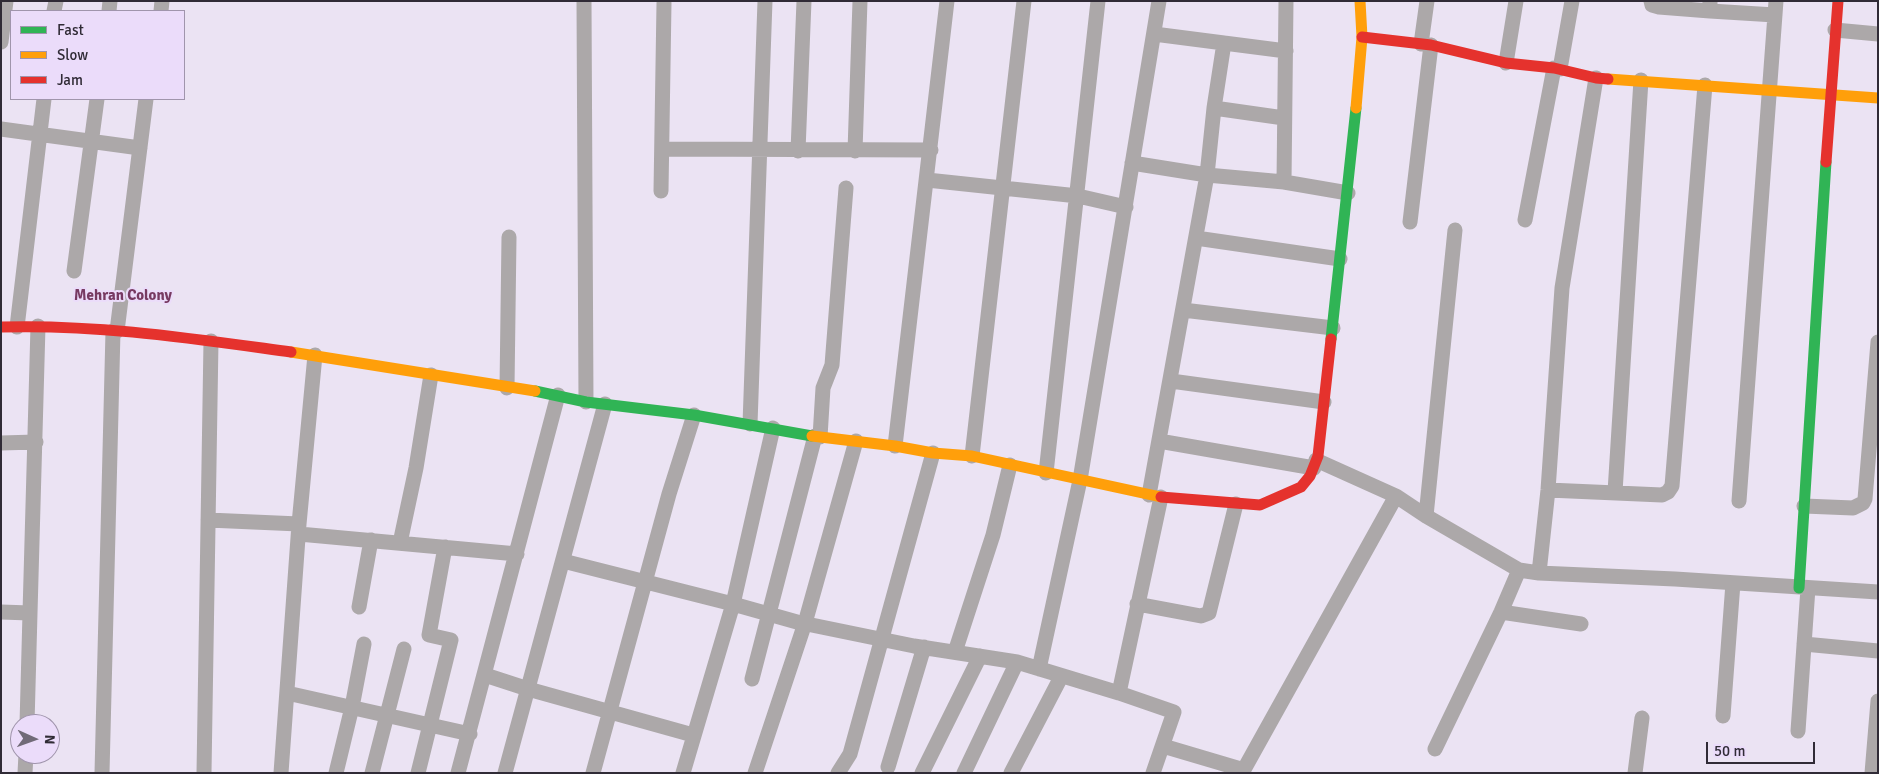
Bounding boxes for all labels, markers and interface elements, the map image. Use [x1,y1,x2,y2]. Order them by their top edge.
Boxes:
legend [10,10,185,100]
text: Fast [57,21,84,39]
text: Slow [57,46,88,64]
text: Jam [57,71,83,89]
district label: Mehran Colony [74,287,172,305]
north arrow [10,714,60,764]
scale bar [1709,732,1818,764]
text: N [41,734,58,745]
text: 50 m [1714,742,1745,760]

